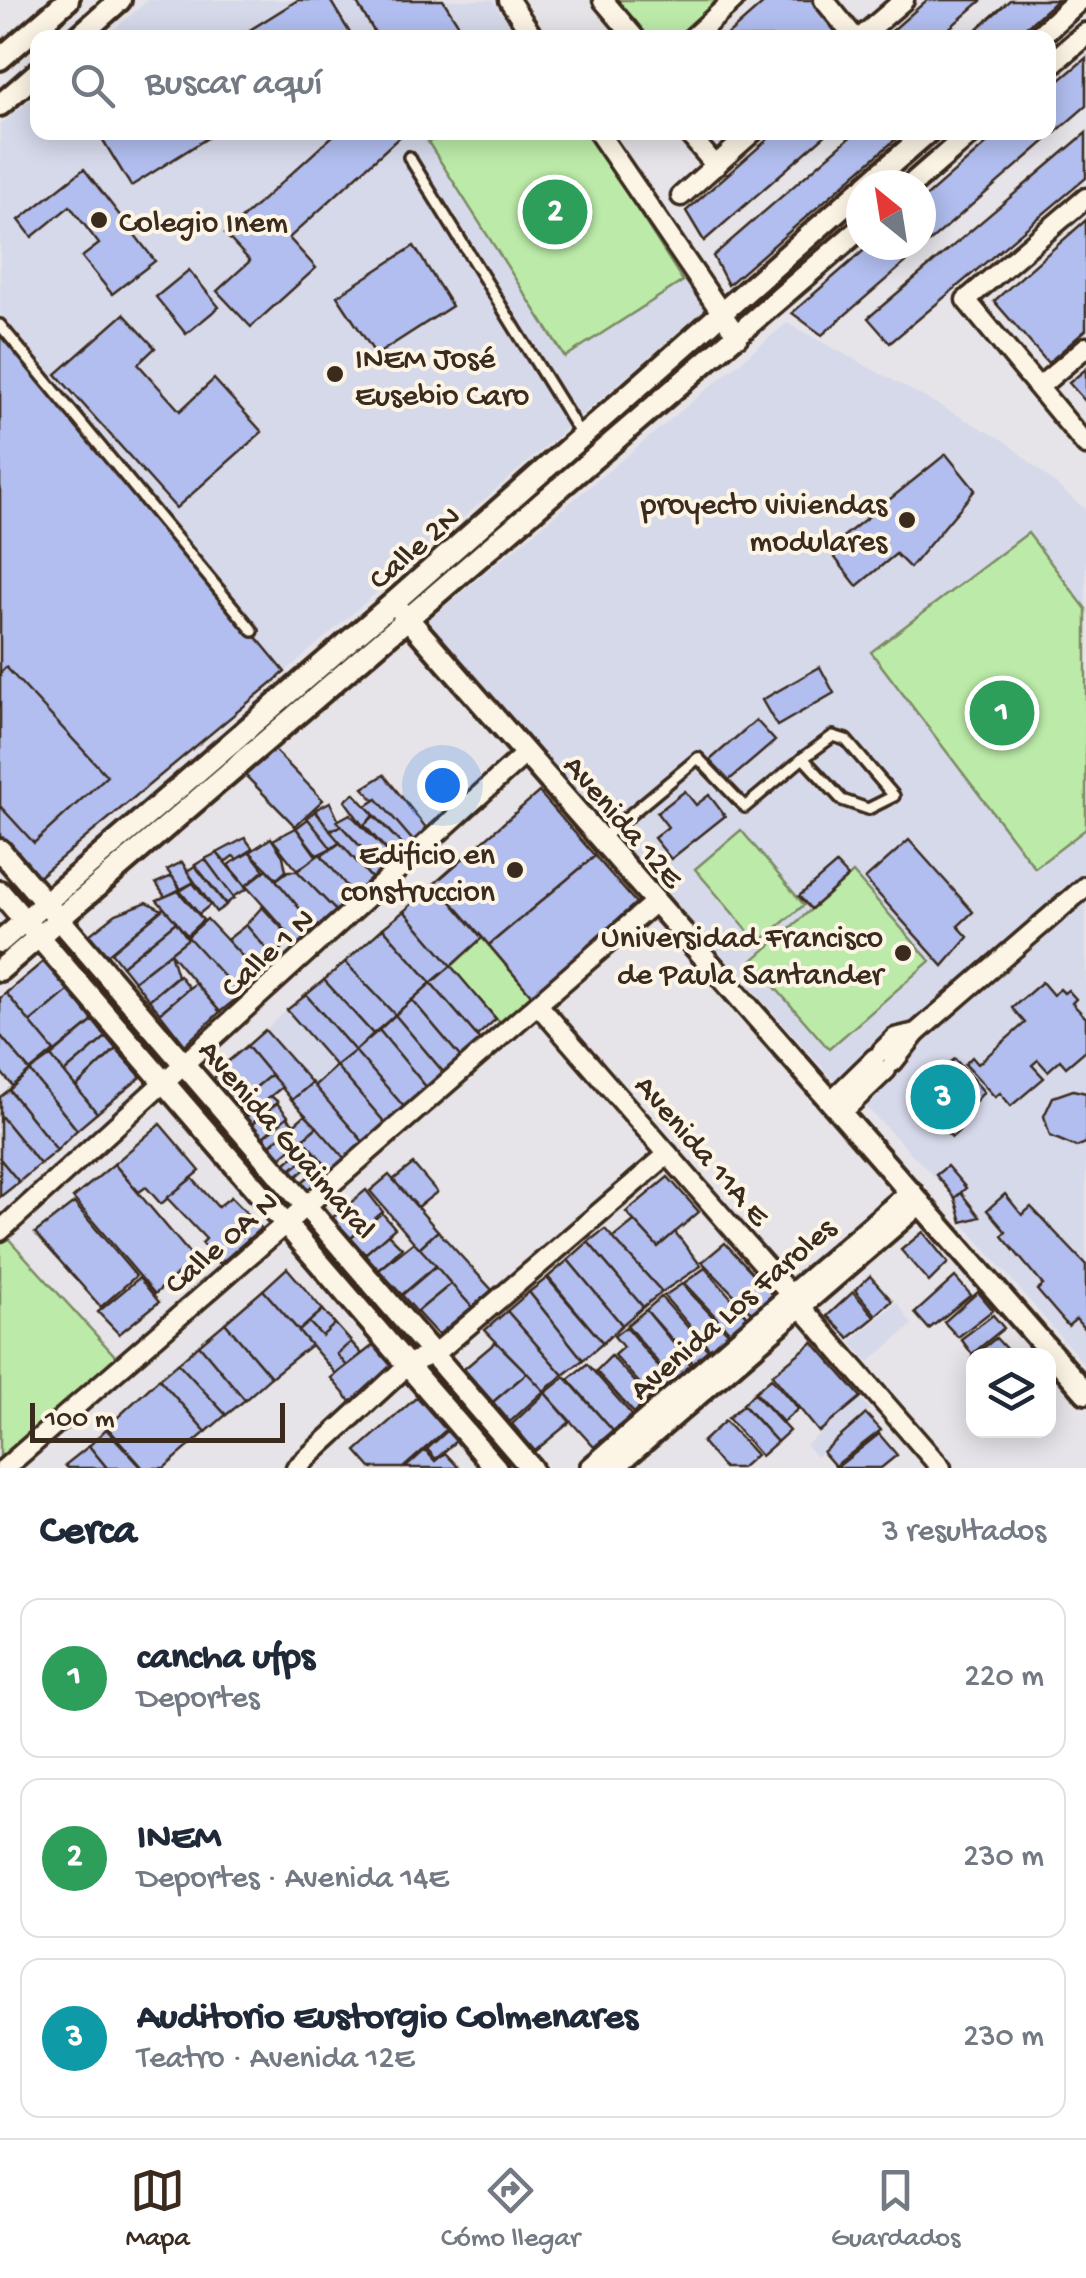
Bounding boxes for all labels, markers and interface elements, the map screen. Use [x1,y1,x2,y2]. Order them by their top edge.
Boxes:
search box [30,30,1056,140]
icon: search [65,58,120,113]
text: Buscar aquí [145,63,323,107]
north arrow [846,170,936,260]
pin: 2 [522,174,588,250]
place label: Colegio Inem [119,206,288,244]
marker: Colegio Inem [88,209,110,231]
place label: INEM José Eusebio Caro [355,342,529,417]
marker: INEM José Eusebio Caro [324,363,346,385]
place label: proyecto viviendas modulares [640,488,888,563]
street label: Calle 2N [362,499,470,600]
marker: proyecto viviendas modulares [896,509,918,531]
pin: 1 [970,676,1034,750]
street label: Avenida 12E [553,749,690,899]
your location [417,760,468,811]
place label: Edificio en construccion [341,838,495,913]
marker: Edificio en construccion [504,859,526,881]
street label: Calle 1 N [215,902,324,1008]
place label: Universidad Francisco de Paula Santander [601,921,886,996]
marker: Universidad Francisco de Paula Santander [892,942,914,964]
street label: Avenida Guaimaral [188,1034,382,1249]
pin: 3 [910,1060,976,1134]
street label: Avenida 11A E [624,1069,777,1236]
street label: Calle 0A N [158,1185,288,1305]
street label: Avenida Los Faroles [623,1210,846,1411]
map controls [966,1348,1056,1438]
button: layers [966,1348,1056,1438]
scale bar [30,1398,285,1442]
text: 100 m [45,1404,115,1437]
text: Cerca [40,1509,137,1558]
text: 3 resultados [882,1514,1046,1552]
text: cancha ufps [137,1637,315,1681]
text: 1 [68,1659,81,1697]
text: 220 m [964,1659,1044,1697]
text: Deportes [137,1681,259,1719]
text: INEM [137,1817,221,1861]
text: 2 [67,1839,82,1877]
text: 230 m [963,1839,1044,1877]
text: Deportes · Avenida 14E [137,1861,448,1899]
text: Auditorio Eustorgio Colmenares [137,1997,638,2041]
text: 3 [66,2019,83,2057]
text: 230 m [963,2019,1044,2057]
text: Teatro · Avenida 12E [137,2041,414,2079]
tab: Mapa [126,2163,190,2256]
tab: Cómo llegar [441,2163,580,2256]
tab: Guardados [831,2163,960,2256]

